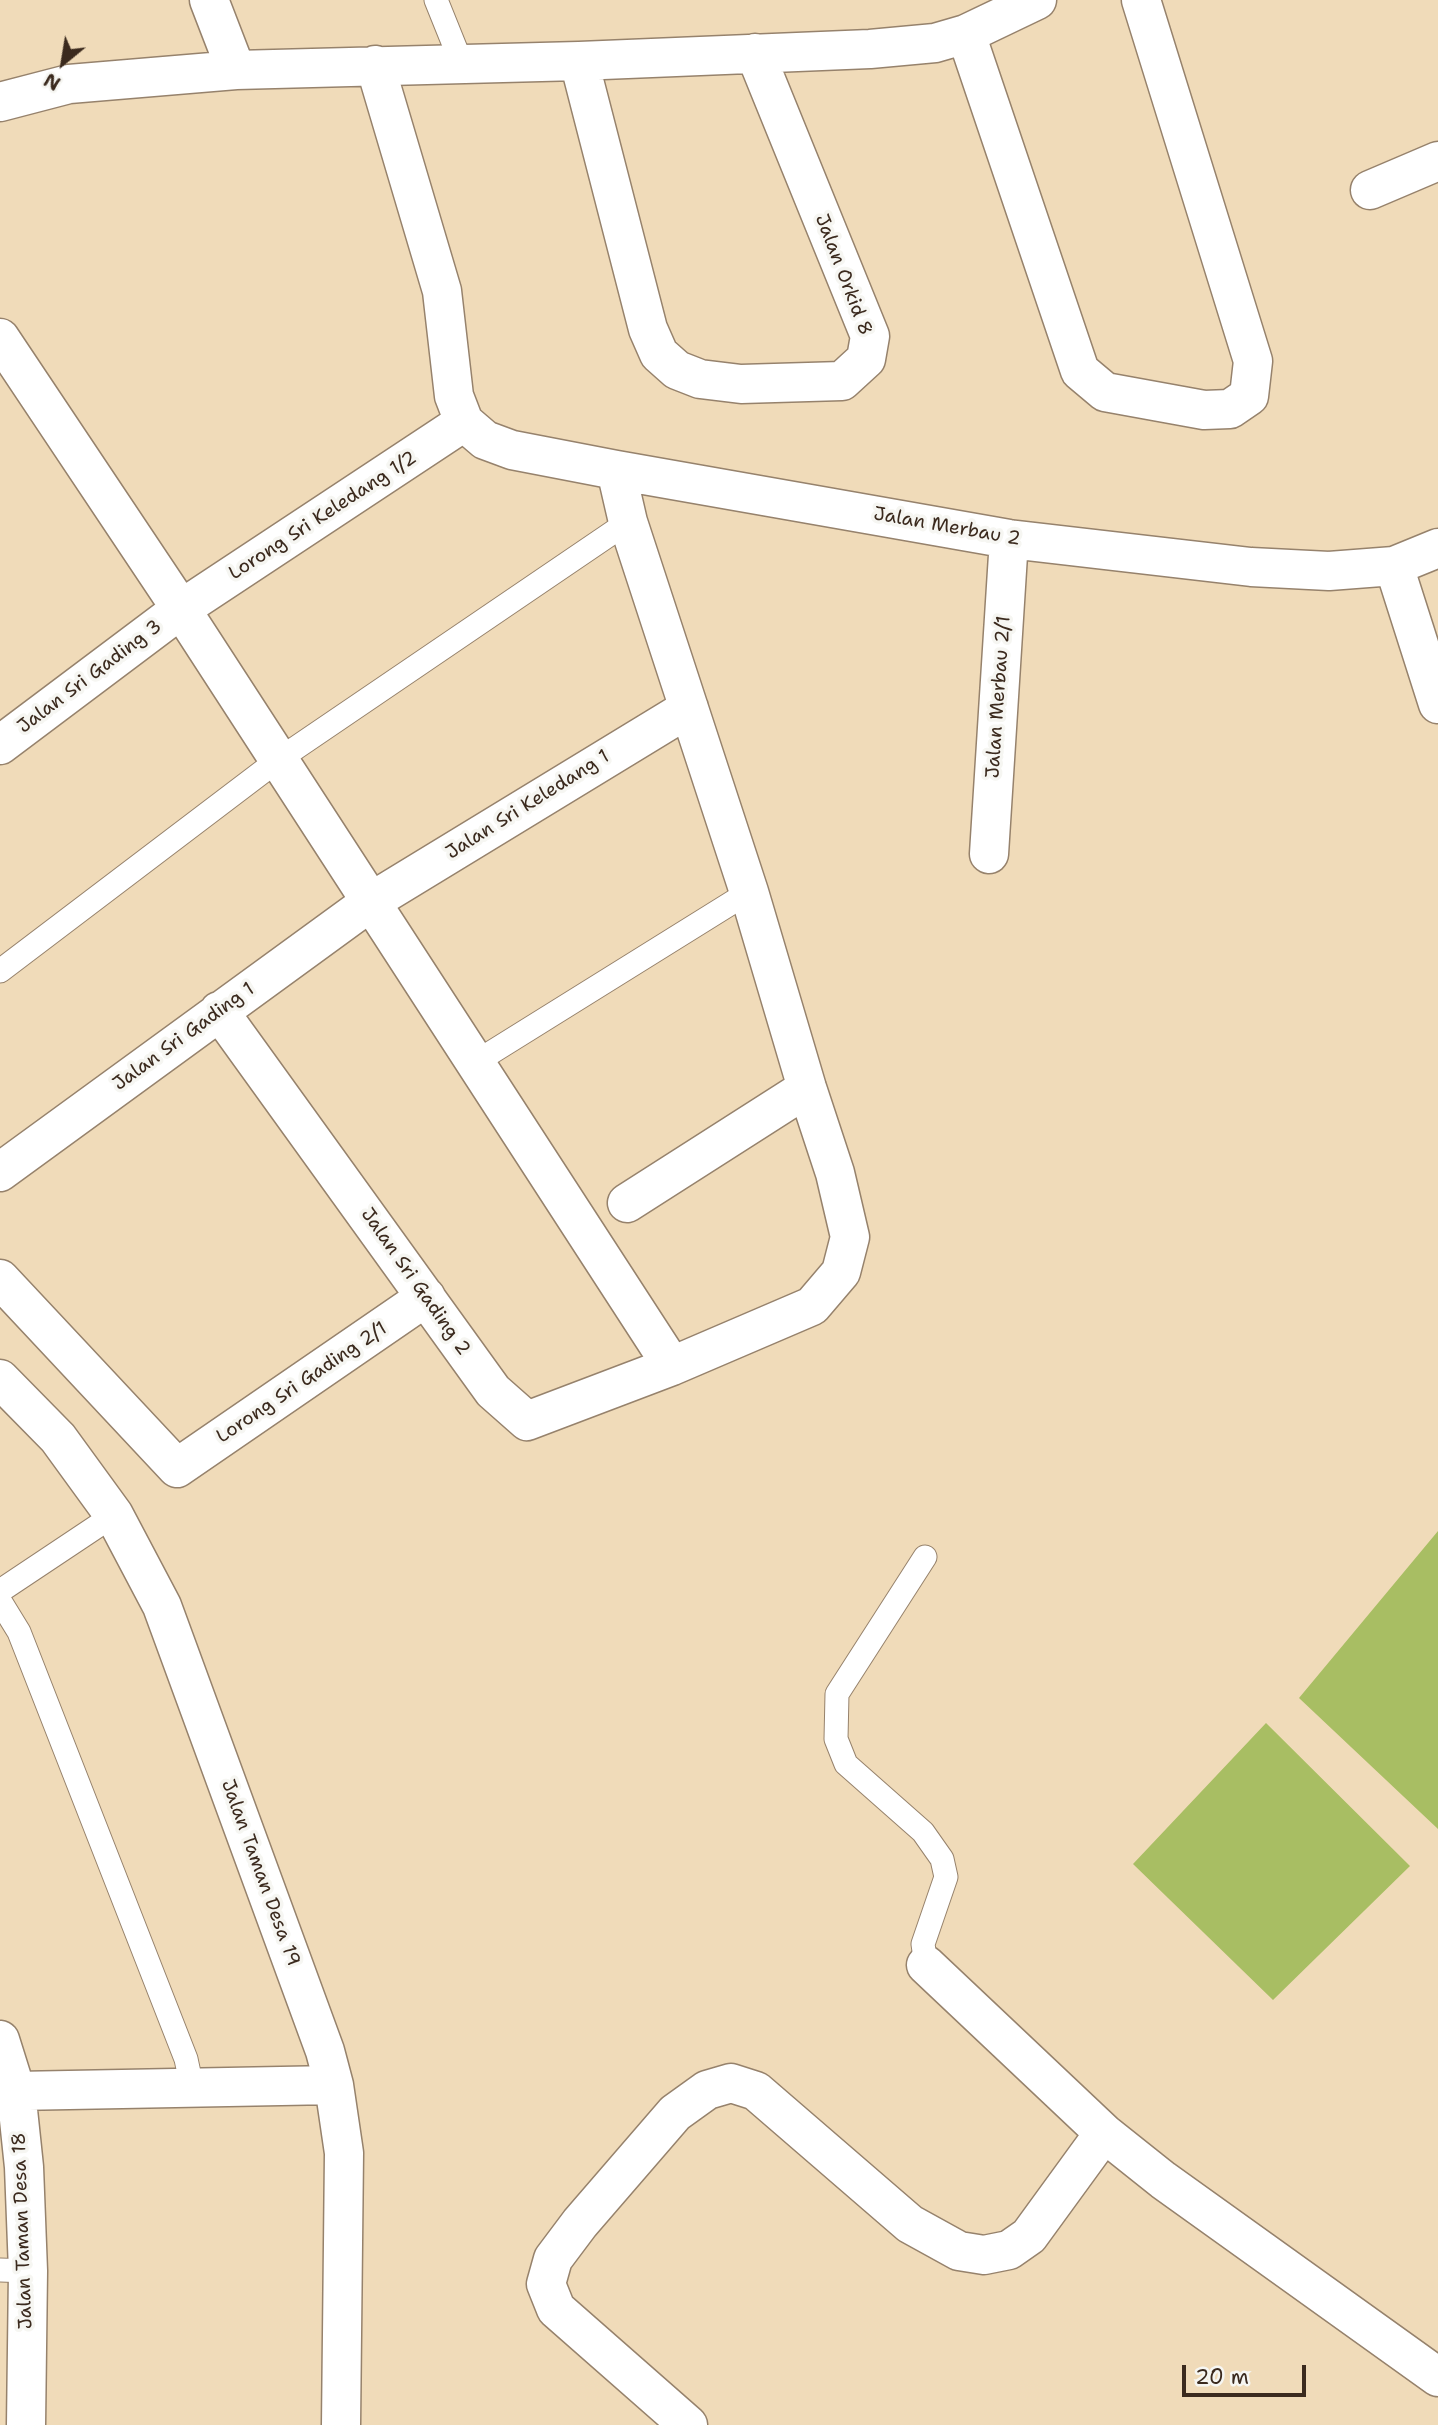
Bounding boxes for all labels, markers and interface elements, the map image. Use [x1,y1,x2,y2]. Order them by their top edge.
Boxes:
north arrow [28,28,98,98]
text: N [39,67,65,96]
street label: Jalan Orkid 8 [809,211,877,339]
street label: Lorong Sri Keledang 1/2 [225,447,421,585]
street label: Jalan Merbau 2 [872,503,1022,551]
street label: Jalan Sri Gading 3 [13,615,167,739]
street label: Jalan Merbau 2/1 [982,615,1016,779]
street label: Jalan Sri Keledang 1 [442,745,614,865]
street label: Jalan Sri Gading 1 [109,978,259,1096]
street label: Jalan Sri Gading 2 [356,1204,474,1360]
street label: Lorong Sri Gading 2/1 [212,1317,392,1449]
street label: Jalan Taman Desa 19 [216,1777,304,1969]
street label: Jalan Taman Desa 18 [8,2132,38,2330]
scale bar [1186,2352,1310,2396]
text: 20 m [1195,2363,1249,2391]

